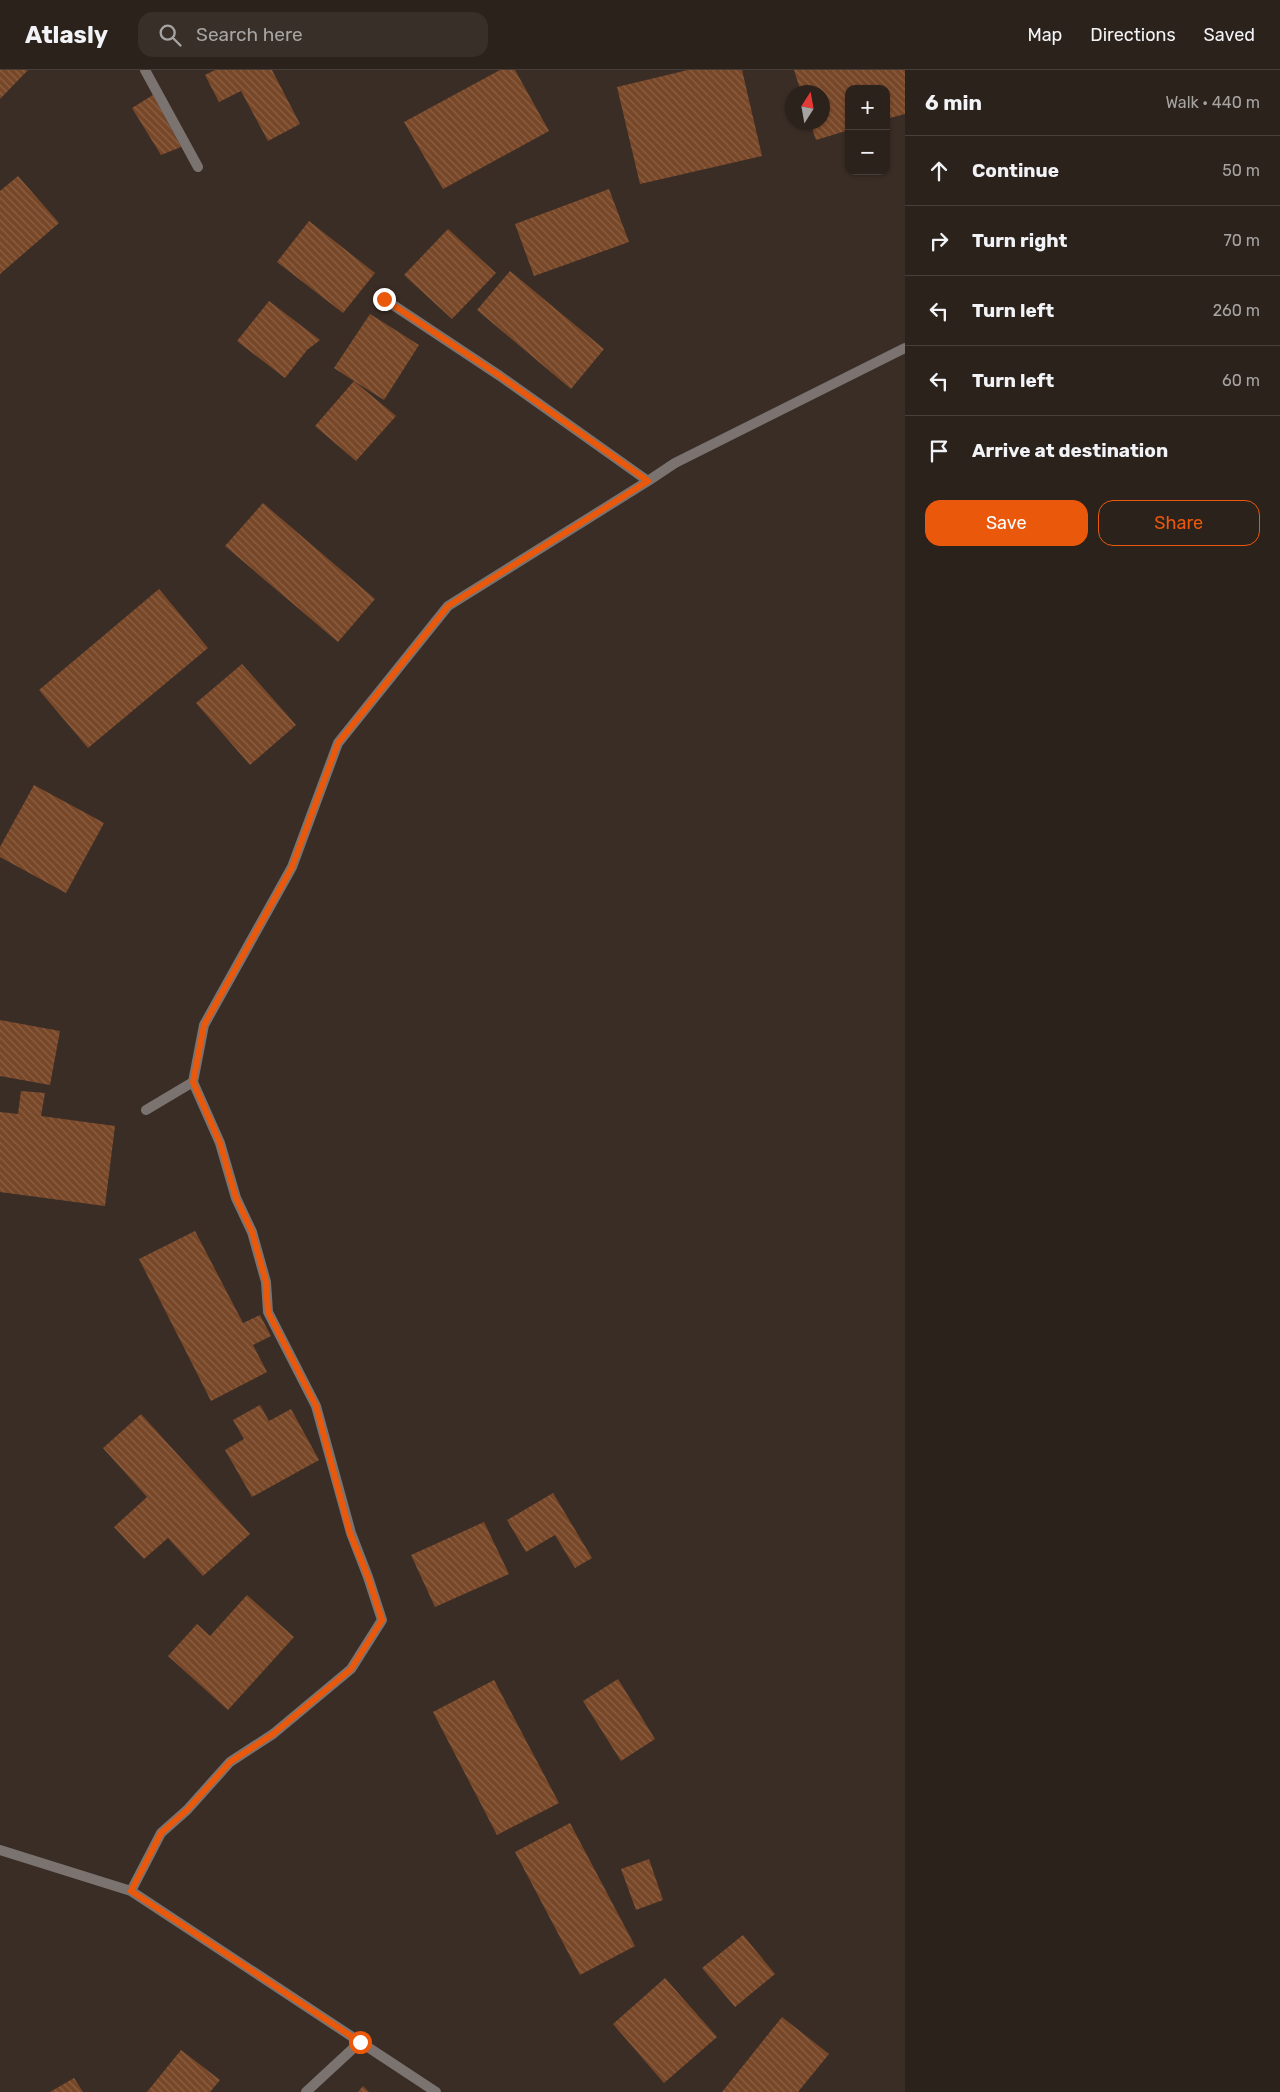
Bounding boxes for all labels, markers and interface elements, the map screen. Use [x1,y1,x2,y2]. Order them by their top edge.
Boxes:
search box [138,12,488,57]
text: Atlasly [25,21,108,49]
icon: search [156,21,184,49]
text: Search here [196,23,303,46]
text: Map [1027,24,1062,46]
text: Directions [1090,24,1176,46]
text: Saved [1204,24,1255,46]
north arrow [785,85,830,130]
map controls [845,85,890,175]
button: + [845,85,890,130]
text: 6 min [925,90,982,115]
text: Walk · 440 m [1165,93,1260,112]
button: − [845,130,890,175]
icon: ahead [925,157,953,185]
text: Continue [972,159,1059,182]
text: 50 m [1222,161,1260,180]
icon: right [925,227,953,255]
text: Turn right [972,229,1067,252]
text: 70 m [1223,231,1260,250]
route end [373,288,396,311]
icon: left [925,297,953,325]
text: Turn left [972,299,1054,322]
text: 260 m [1213,301,1260,320]
icon: left [925,367,953,395]
text: Turn left [972,369,1054,392]
text: 60 m [1222,371,1260,390]
icon: arrive [925,437,953,465]
text: Arrive at destination [972,439,1168,462]
button: Save [925,500,1088,546]
button: Share [1098,500,1260,546]
route start [349,2031,372,2054]

